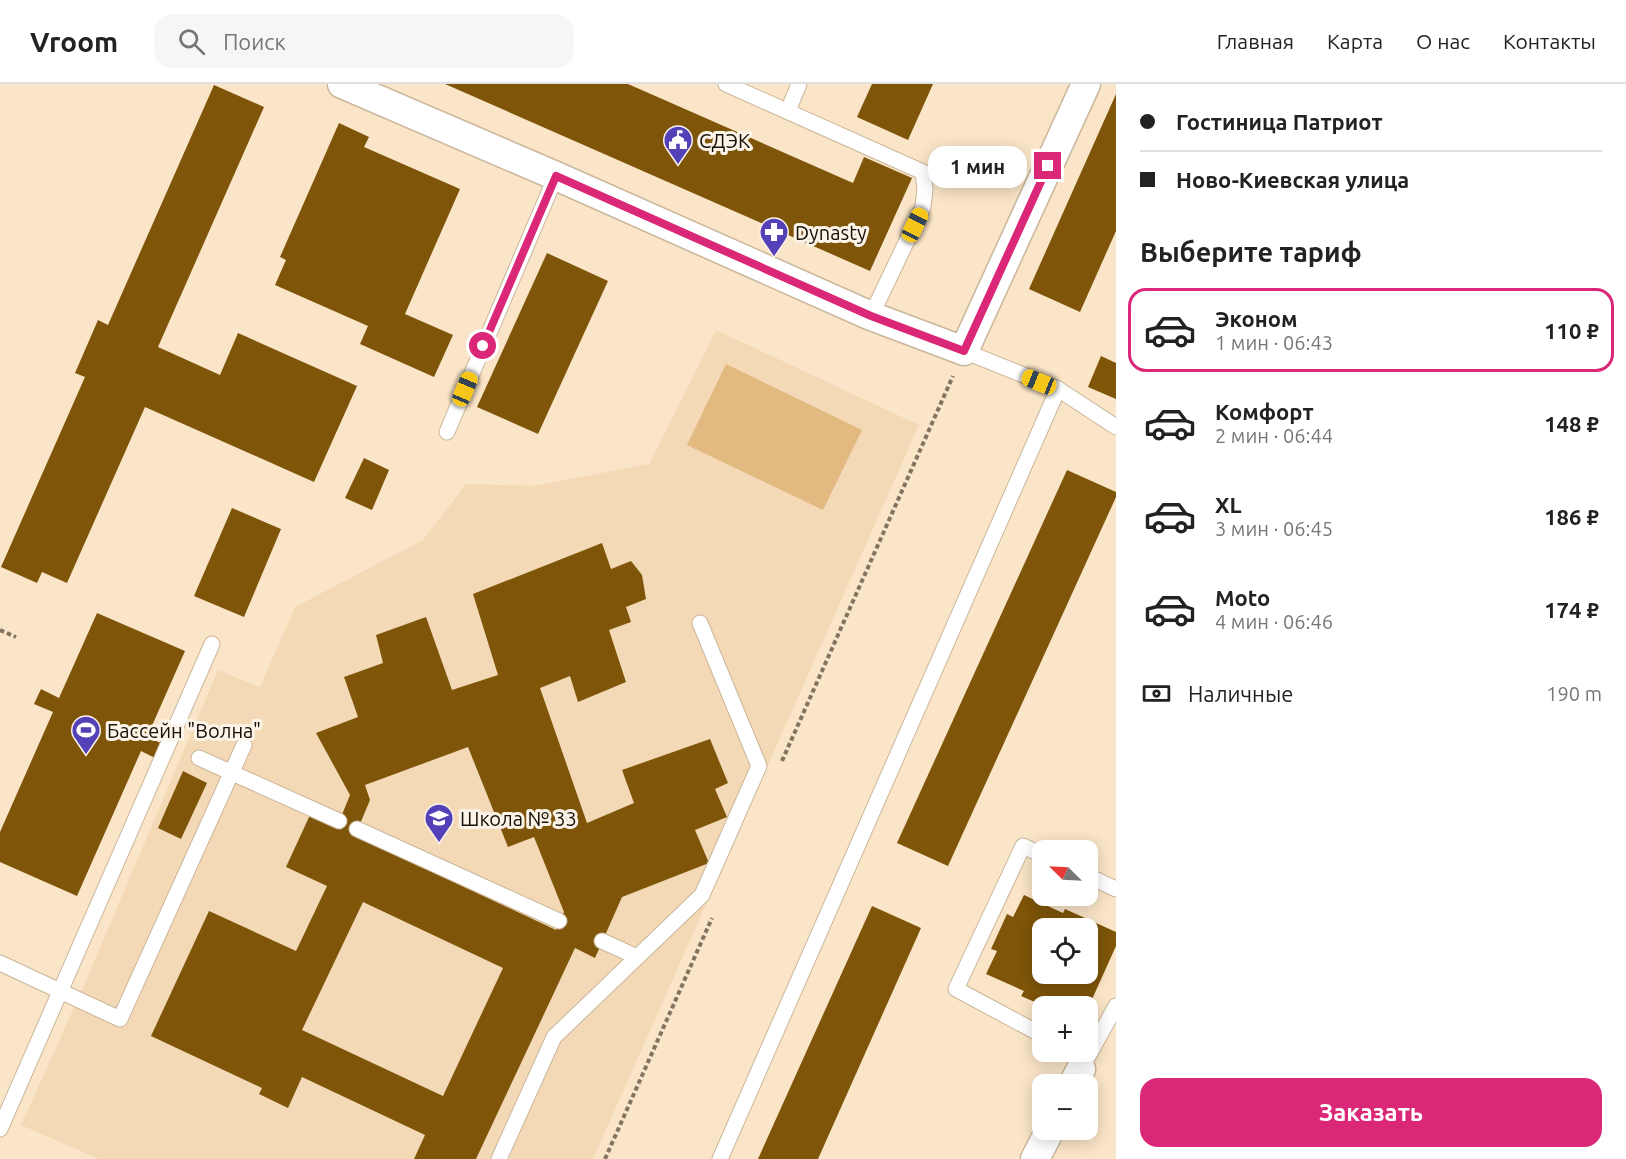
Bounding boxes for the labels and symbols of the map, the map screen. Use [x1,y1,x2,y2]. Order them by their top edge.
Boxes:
public building icon: СДЭК [662,124,694,166]
place label: СДЭК [699,129,750,152]
callout: 1 мин [928,145,1027,187]
route end [1034,152,1061,179]
car [899,205,931,245]
pharmacy icon: Dynasty [758,216,790,258]
place label: Dynasty [795,221,867,244]
route start [469,332,496,359]
car [1019,367,1059,397]
car [450,369,480,409]
sports icon: Бассейн "Волна" [70,714,102,756]
place label: Бассейн "Волна" [107,719,261,742]
school or university icon: Школа № 33 [423,802,455,844]
place label: Школа № 33 [460,807,577,830]
north arrow [1032,840,1098,906]

